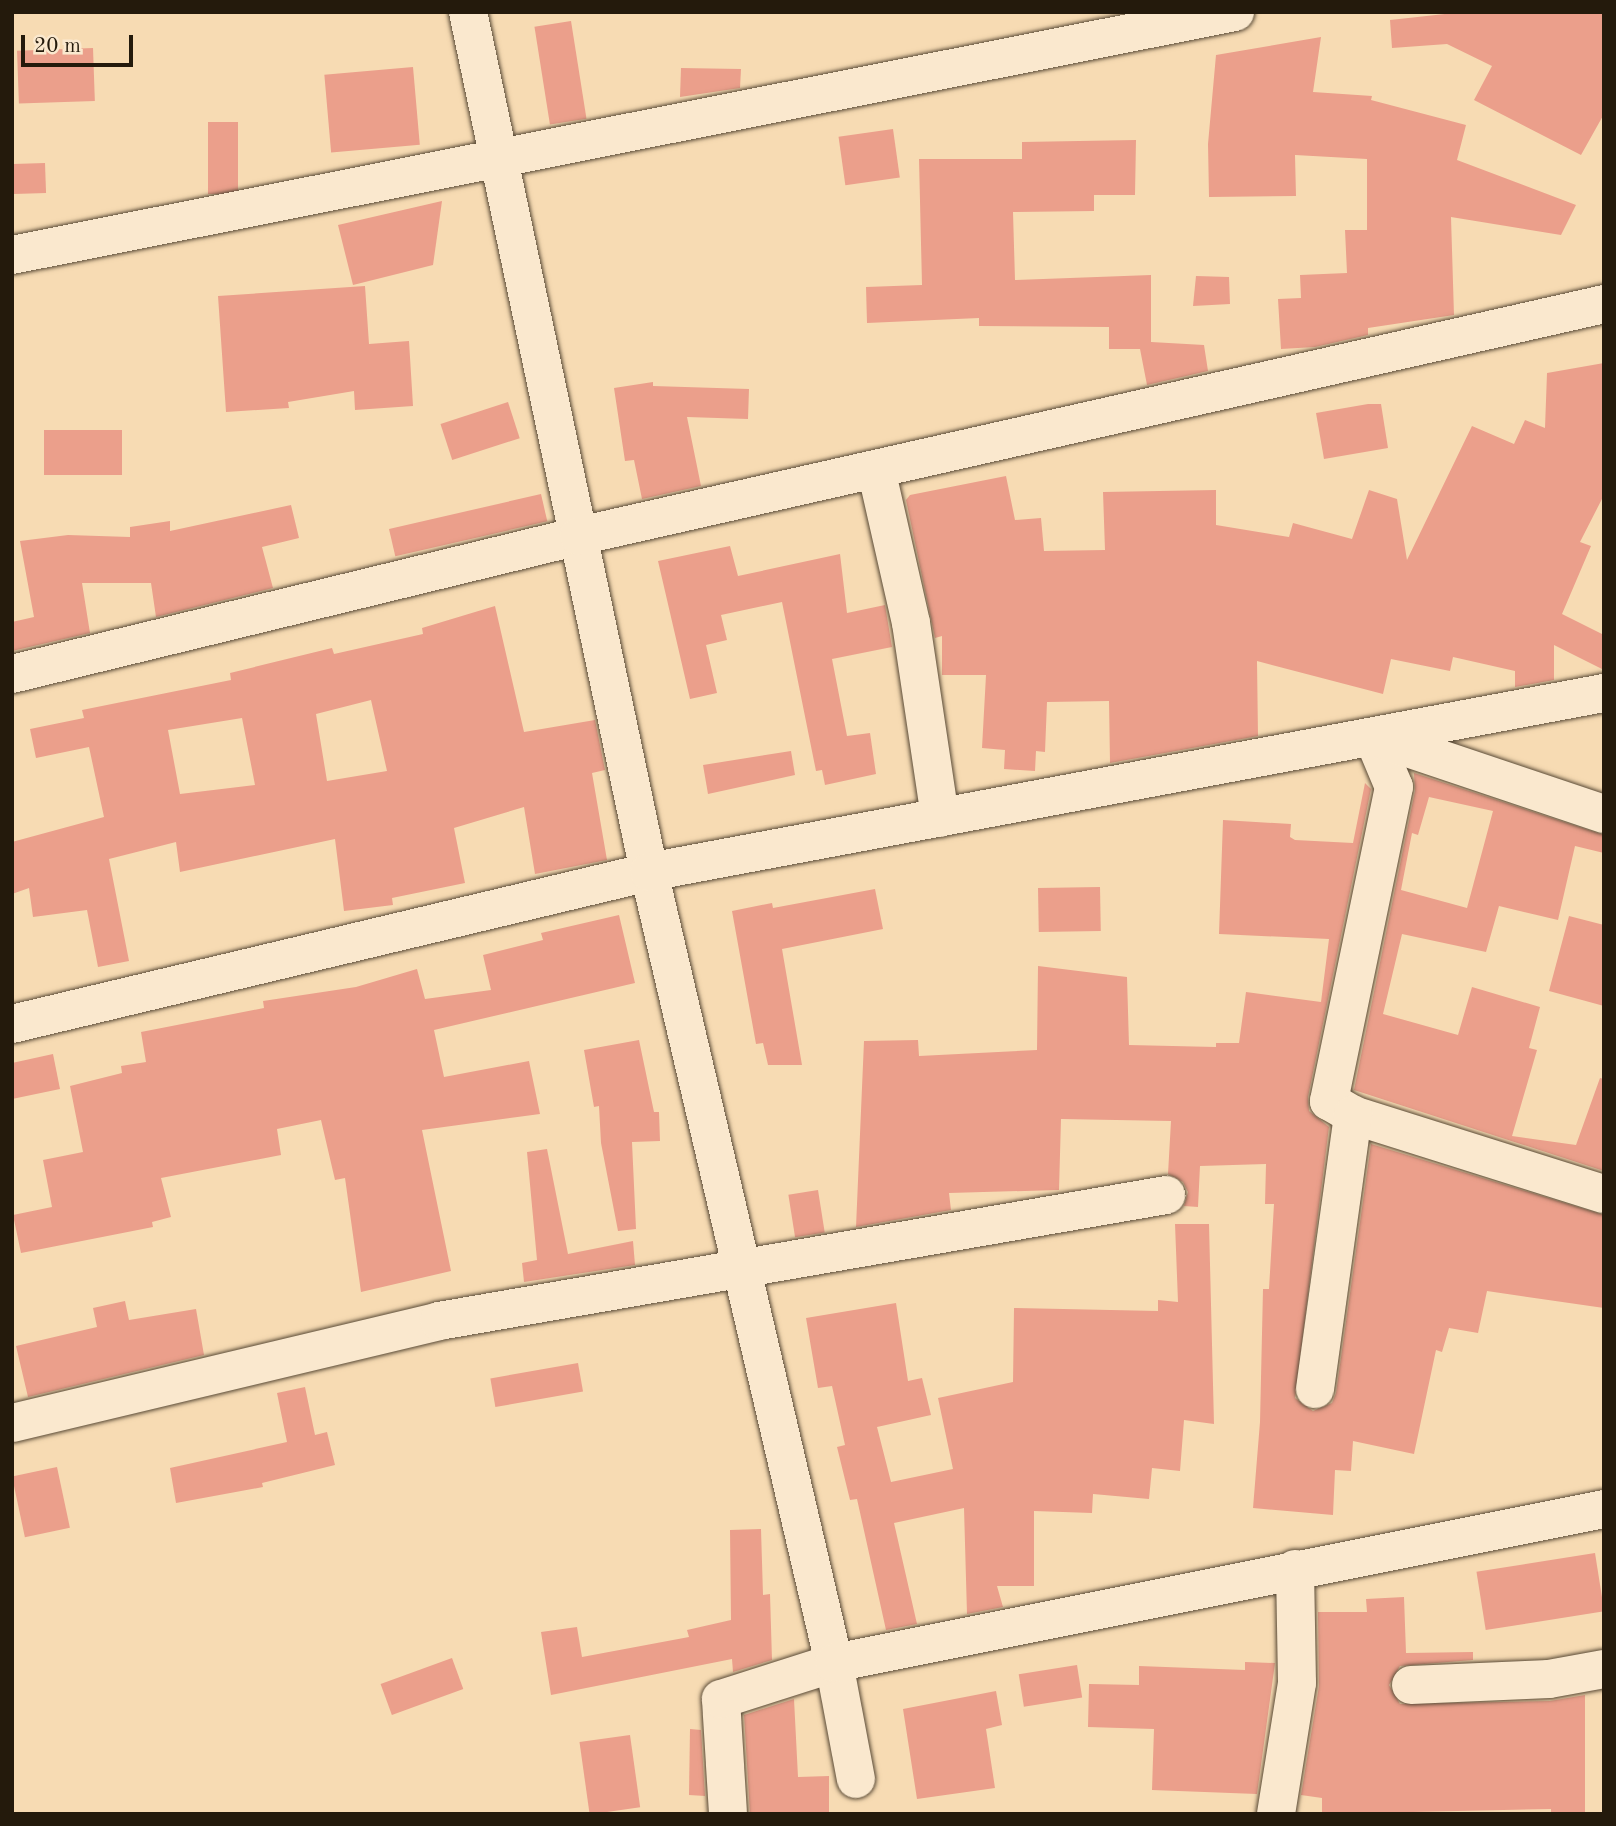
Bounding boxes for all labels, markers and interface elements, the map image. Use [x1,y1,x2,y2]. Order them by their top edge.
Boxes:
scale bar [24,21,136,65]
text: 20 m [34,36,81,57]

